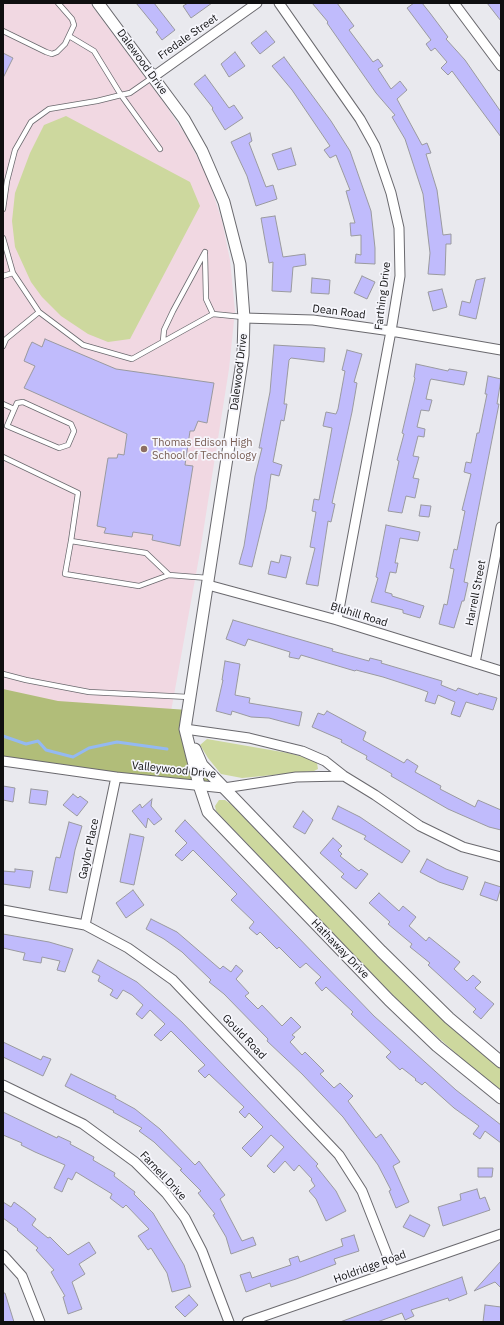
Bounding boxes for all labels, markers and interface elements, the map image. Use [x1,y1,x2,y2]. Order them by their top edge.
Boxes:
street label: Fredale Street [156,12,220,62]
street label: Dalewood Drive [114,27,170,97]
street label: Farthing Drive [372,261,394,331]
street label: Dean Road [312,302,366,322]
street label: Dalewood Drive [228,333,250,411]
place label: Thomas Edison High School of Technology [152,436,257,462]
marker: Thomas Edison High School of Technology [139,444,149,454]
street label: Harrell Street [463,559,489,627]
street label: Bluhill Road [329,600,389,630]
street label: Valleywood Drive [131,759,217,781]
street label: Gaylor Place [76,817,102,881]
street label: Hathaway Drive [308,917,372,981]
street label: Gould Road [219,1012,269,1062]
street label: Farnell Drive [137,1149,189,1203]
street label: Holdridge Road [332,1248,408,1286]

